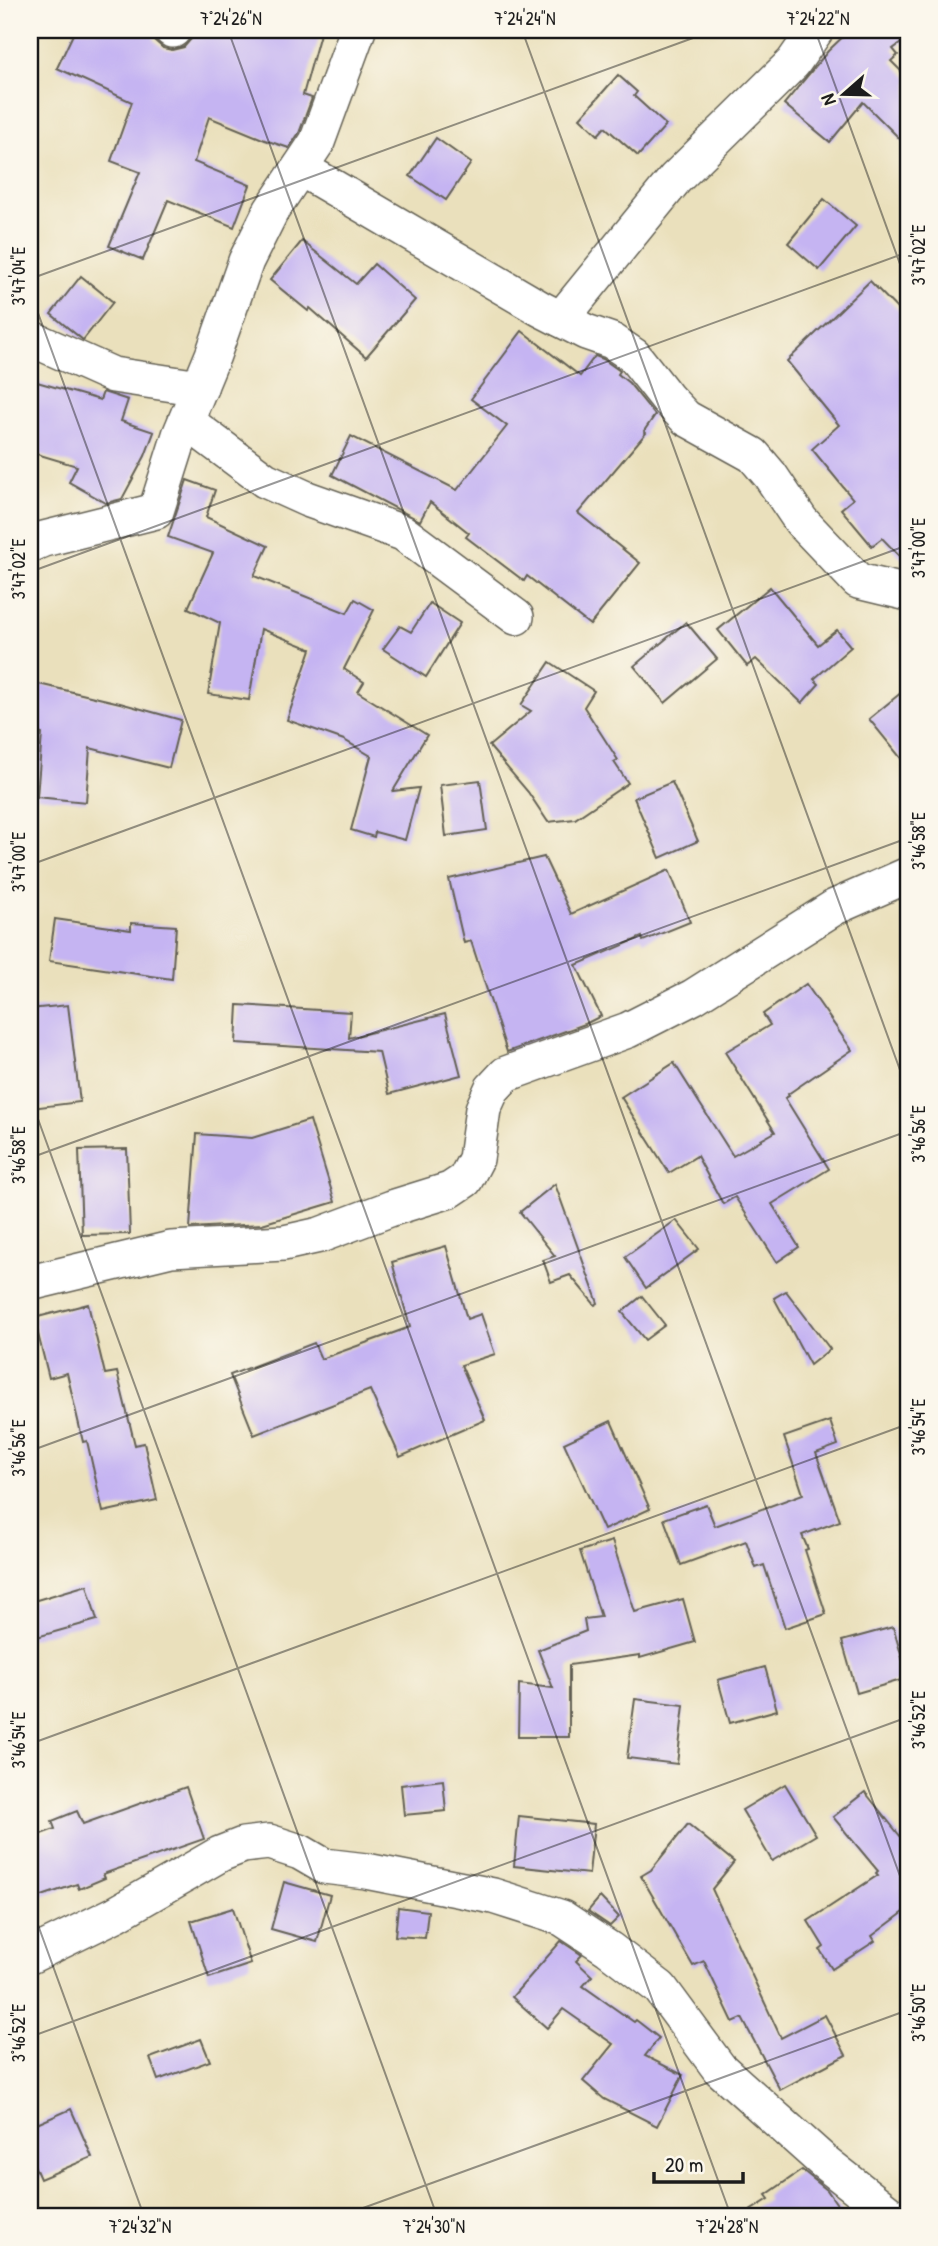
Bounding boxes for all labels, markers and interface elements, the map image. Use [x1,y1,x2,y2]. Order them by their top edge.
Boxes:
text: 7°24'26"N [200,6,262,31]
text: 7°24'24"N [494,6,556,31]
text: 7°24'22"N [786,6,850,31]
north arrow [808,60,878,130]
text: N [814,91,842,109]
text: 3°47'02"E [906,225,931,285]
text: 3°47'04"E [6,246,31,306]
text: 3°47'00"E [906,518,931,578]
text: 3°47'02"E [6,539,31,599]
text: 3°46'58"E [906,812,931,870]
text: 3°47'00"E [6,832,31,892]
text: 3°46'56"E [906,1105,931,1163]
text: 3°46'58"E [6,1126,31,1184]
text: 3°46'54"E [906,1399,931,1455]
text: 3°46'56"E [6,1419,31,1477]
text: 3°46'52"E [906,1691,931,1749]
text: 3°46'54"E [6,1712,31,1768]
text: 3°46'50"E [906,1984,931,2042]
text: 3°46'52"E [6,2004,31,2062]
scale bar [654,2141,744,2185]
text: 20 m [665,2150,703,2179]
text: 7°24'32"N [109,2214,171,2239]
text: 7°24'30"N [403,2214,465,2239]
text: 7°24'28"N [696,2214,758,2239]

